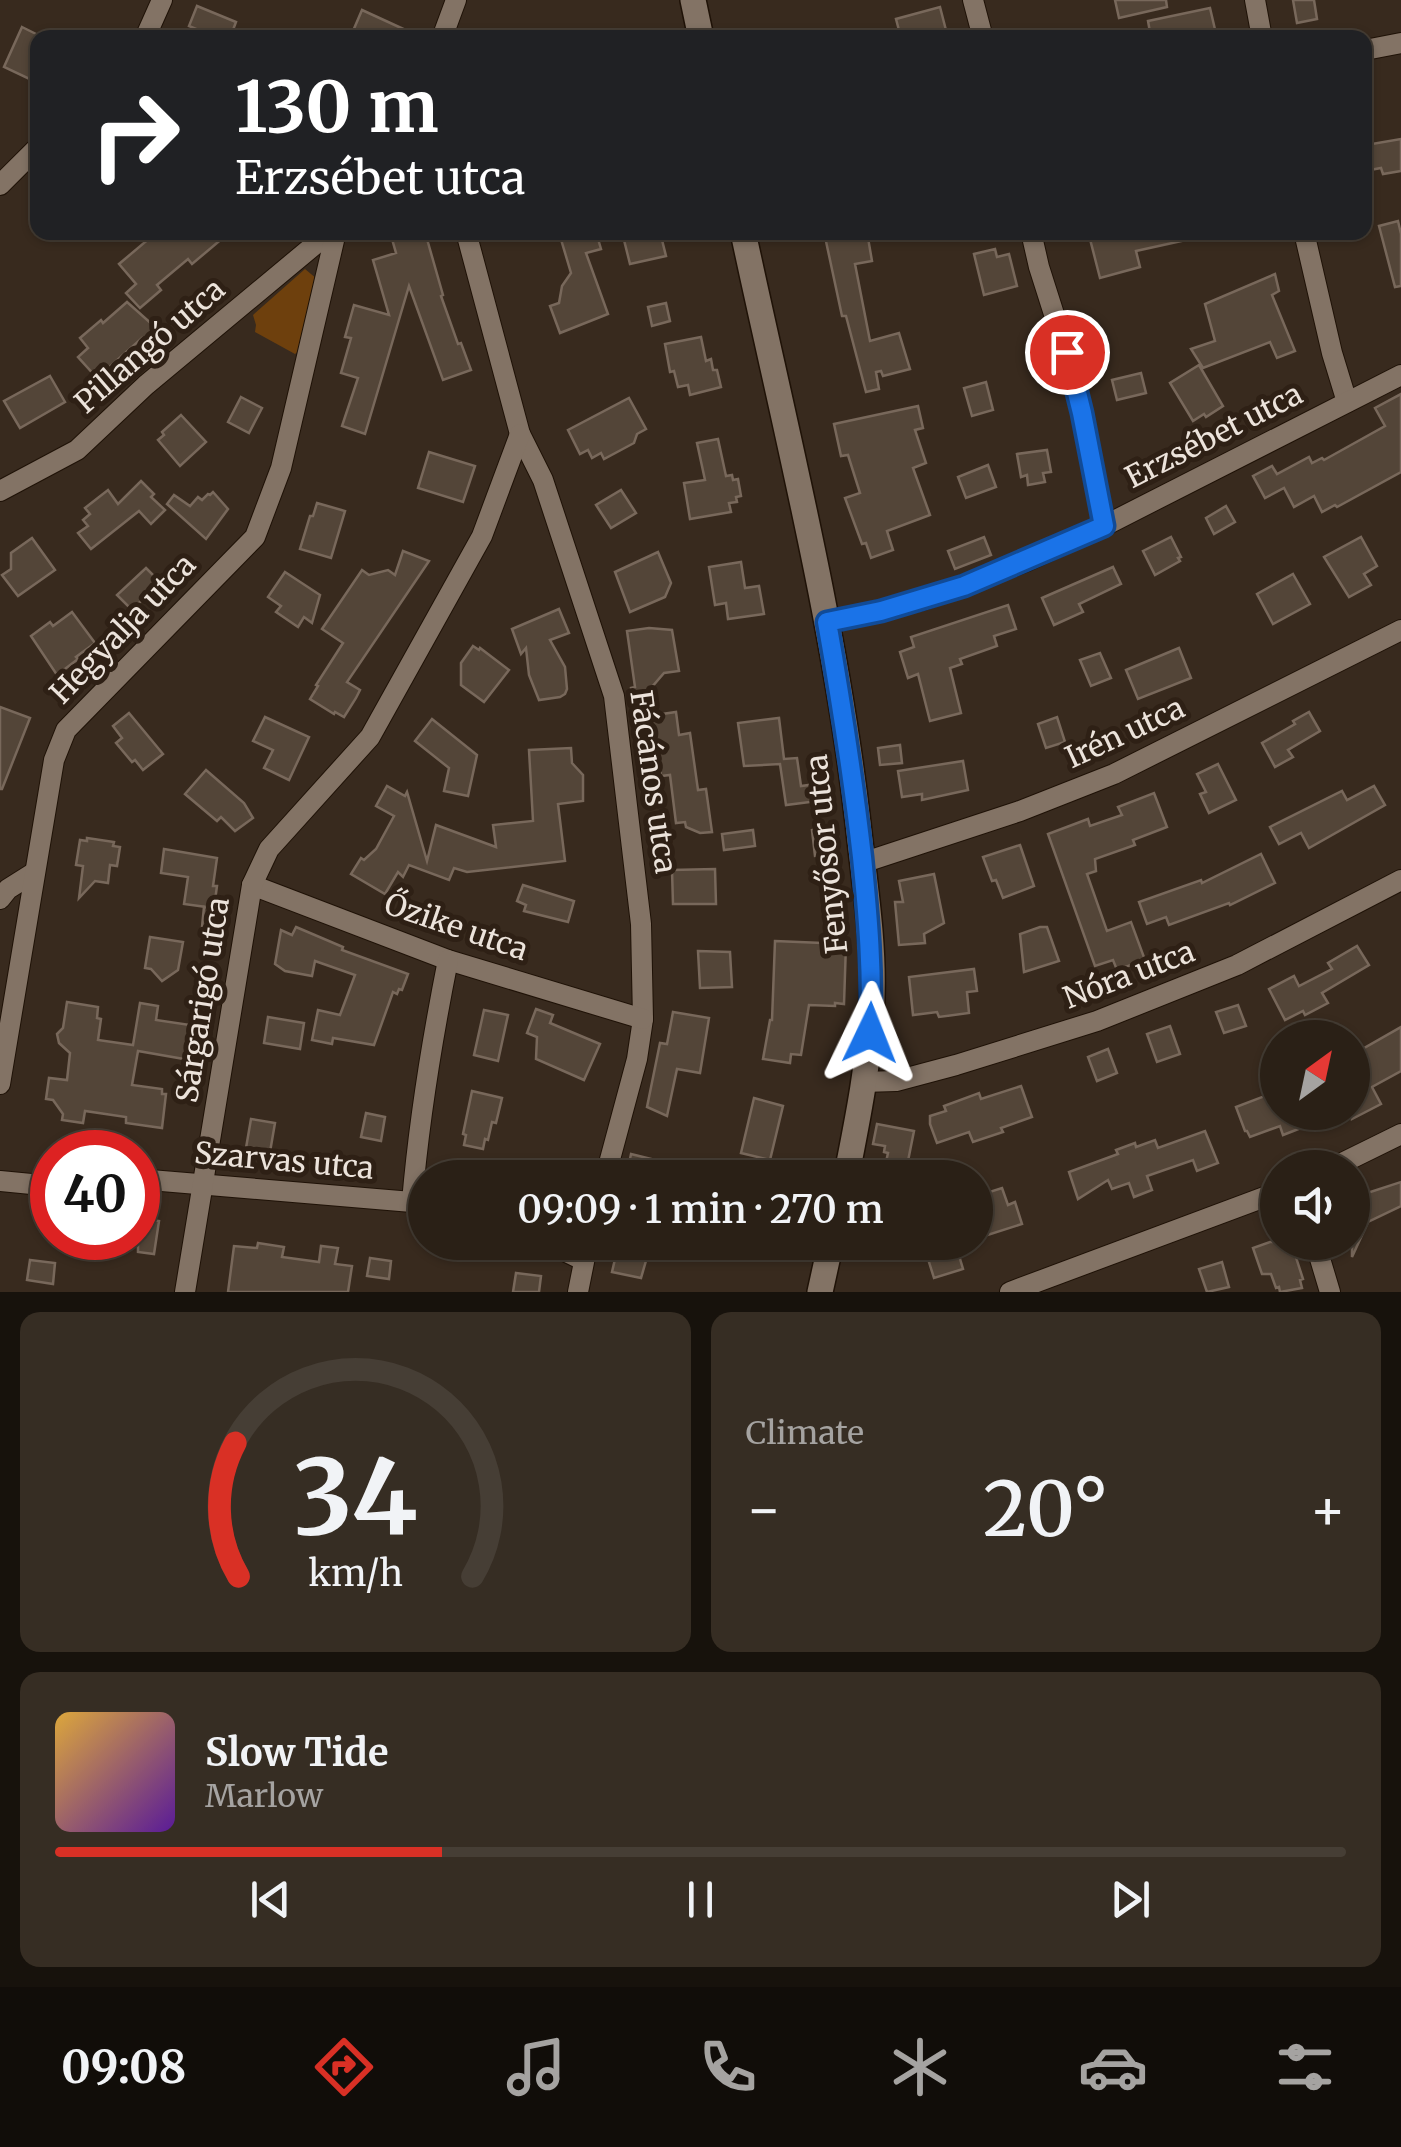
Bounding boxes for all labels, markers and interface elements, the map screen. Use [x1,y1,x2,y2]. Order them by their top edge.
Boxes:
text: 130 m [235,63,439,151]
icon: right [70,70,200,200]
text: Erzsébet utca [235,150,525,206]
street label: Pillangó utca [67,270,232,421]
pin [1025,310,1110,395]
icon: arrive [1040,325,1095,380]
street label: Erzsébet utca [1119,374,1308,496]
street label: Hegyalja utca [41,546,203,711]
street label: Fácános utca [622,688,686,876]
street label: Irén utca [1059,688,1190,776]
street label: Fenyősor utca [797,753,855,956]
street label: Őzike utca [380,884,533,968]
street label: Sárgarigó utca [167,894,237,1105]
street label: Nóra utca [1058,932,1200,1016]
position arrow [818,981,922,1085]
north arrow [1260,1020,1370,1130]
map controls [1260,1020,1370,1260]
speed limit sign: 40 [30,1130,160,1260]
street label: Szarvas utca [193,1133,375,1187]
button: sound [1260,1150,1370,1260]
text: 09:09 · 1 min · 270 m [517,1186,884,1233]
text: Climate [746,1413,864,1453]
text: 34 [293,1432,417,1562]
text: 20° [983,1462,1108,1556]
text: − [746,1475,782,1544]
text: + [1309,1475,1346,1544]
text: km/h [308,1551,403,1596]
text: Slow Tide [205,1729,389,1776]
text: Marlow [205,1776,323,1816]
icon: previous [243,1872,298,1927]
icon: pause [673,1872,728,1927]
icon: next [1103,1872,1158,1927]
icon: directions [309,2032,379,2102]
icon: music [501,2032,571,2102]
icon: phone [693,2032,763,2102]
icon: climate [885,2032,955,2102]
icon: car [1078,2032,1148,2102]
icon: filters [1270,2032,1340,2102]
text: 09:08 [61,2039,187,2095]

